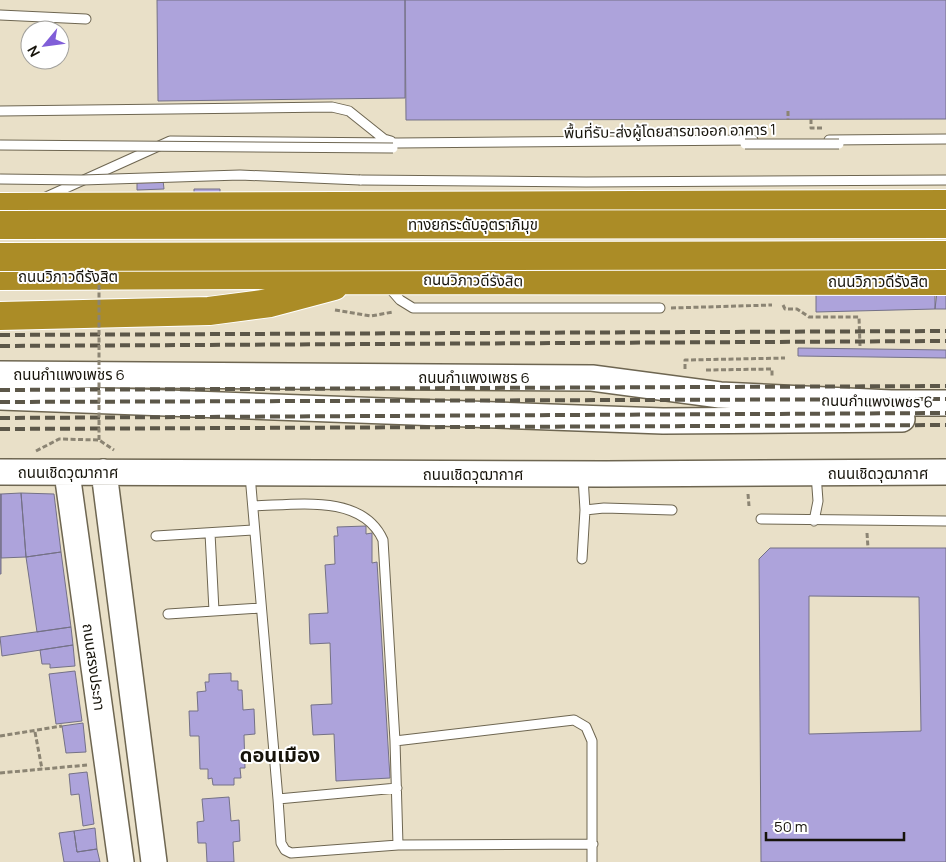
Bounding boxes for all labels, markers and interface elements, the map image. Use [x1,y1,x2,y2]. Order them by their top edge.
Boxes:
north arrow [20,20,70,70]
text: N [22,43,44,61]
street label: พื้นที่รับ-ส่งผู้โดยสารขาออก อาคาร 1 [564,119,776,143]
street label: ทางยกระดับอุตราภิมุข [408,214,538,235]
street label: ถนนวิภาวดีรังสิต [18,266,118,287]
street label: ถนนวิภาวดีรังสิต [423,269,523,291]
street label: ถนนวิภาวดีรังสิต [828,271,928,292]
street label: ถนนกำแพงเพชร 6 [13,364,125,385]
street label: ถนนกำแพงเพชร 6 [418,367,530,388]
street label: ถนนกำแพงเพชร 6 [821,390,933,412]
street label: ถนนเชิดวุฒากาศ [18,462,118,483]
street label: ถนนเชิดวุฒากาศ [828,463,928,484]
street label: ถนนเชิดวุฒากาศ [423,464,523,485]
street label: ถนนสรงประภา [77,622,111,712]
district label: ดอนเมือง [240,741,320,768]
scale bar [766,810,904,842]
text: 50 m [774,816,808,837]

